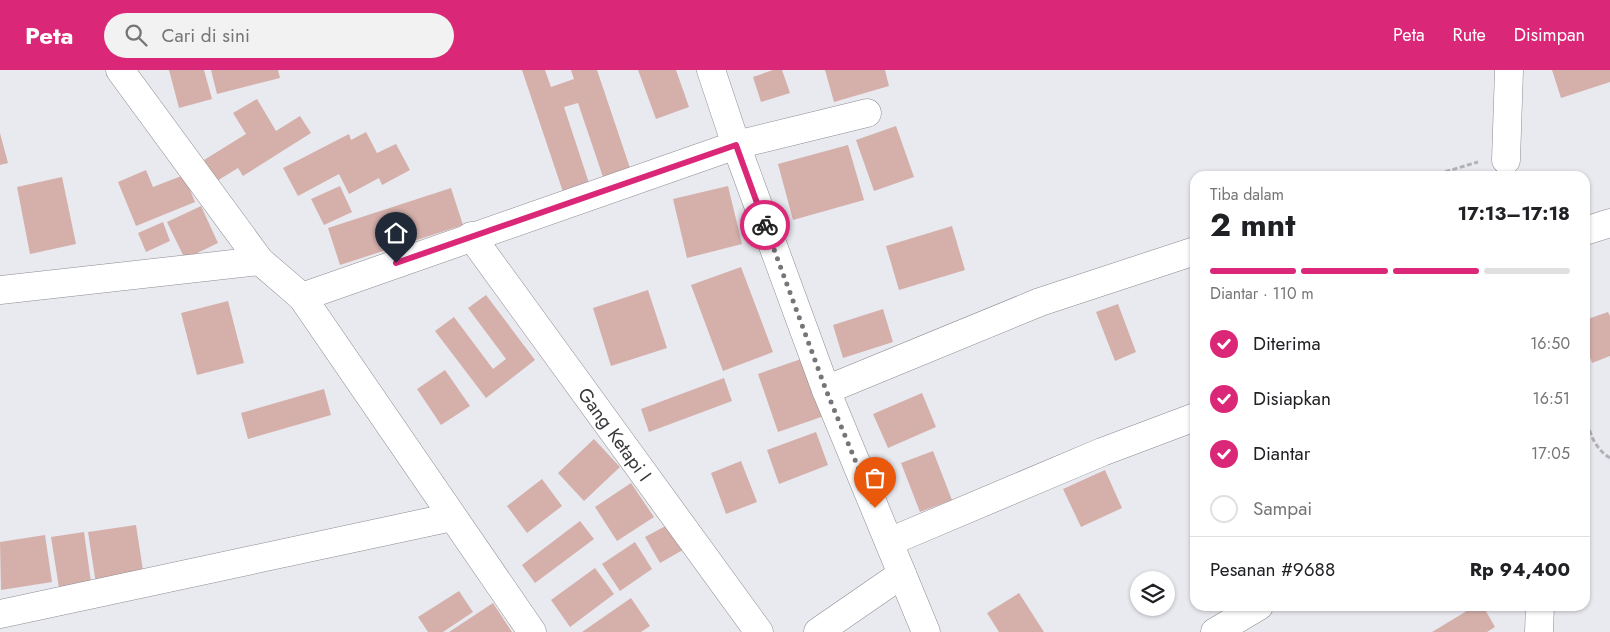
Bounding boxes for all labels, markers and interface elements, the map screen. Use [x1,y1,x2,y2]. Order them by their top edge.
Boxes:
search box [104,13,454,58]
text: Peta [25,18,74,53]
icon: search [122,21,150,49]
text: Cari di sini [162,22,250,49]
text: Peta [1393,22,1425,48]
text: Rute [1453,22,1486,48]
text: Disimpan [1514,22,1585,48]
text: Tiba dalam [1210,183,1284,206]
courier [740,200,790,250]
text: 17:13–17:18 [1458,200,1570,227]
text: 2 mnt [1210,202,1295,248]
icon: bike [751,211,779,239]
pin [375,212,417,263]
icon: home [382,219,410,247]
text: Diantar · 110 m [1210,282,1314,305]
icon: check [1210,330,1238,358]
text: Diterima [1253,330,1321,357]
text: 16:50 [1530,332,1570,355]
street label: Gang Ketapi I [571,382,658,487]
icon: check [1210,385,1238,413]
text: Disiapkan [1253,385,1331,412]
text: 16:51 [1533,387,1570,410]
icon: check [1210,440,1238,468]
text: Diantar [1253,440,1310,467]
text: 17:05 [1531,442,1570,465]
pin [854,457,896,508]
icon: bag [861,464,889,492]
text: Sampai [1253,495,1312,522]
text: Pesanan #9688 [1210,556,1335,583]
text: Rp 94,400 [1470,556,1570,583]
map controls [1130,571,1175,616]
button: layers [1130,571,1175,616]

